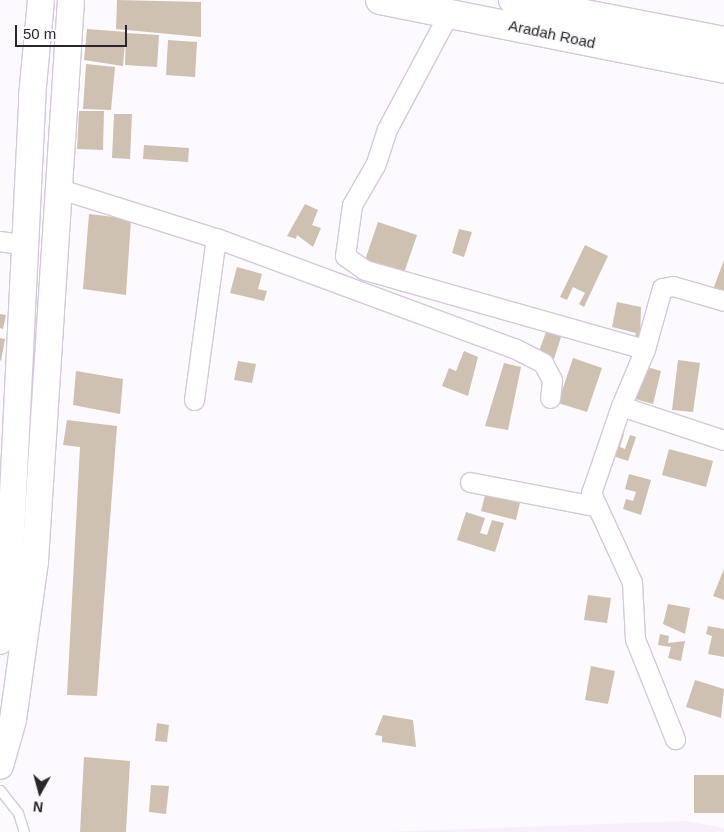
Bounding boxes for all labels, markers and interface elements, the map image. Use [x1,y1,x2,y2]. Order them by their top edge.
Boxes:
scale bar [18,15,130,47]
street label: Aradah Road [507,16,597,52]
text: 50 m [23,25,56,42]
north arrow [15,767,65,817]
text: N [32,798,44,815]

